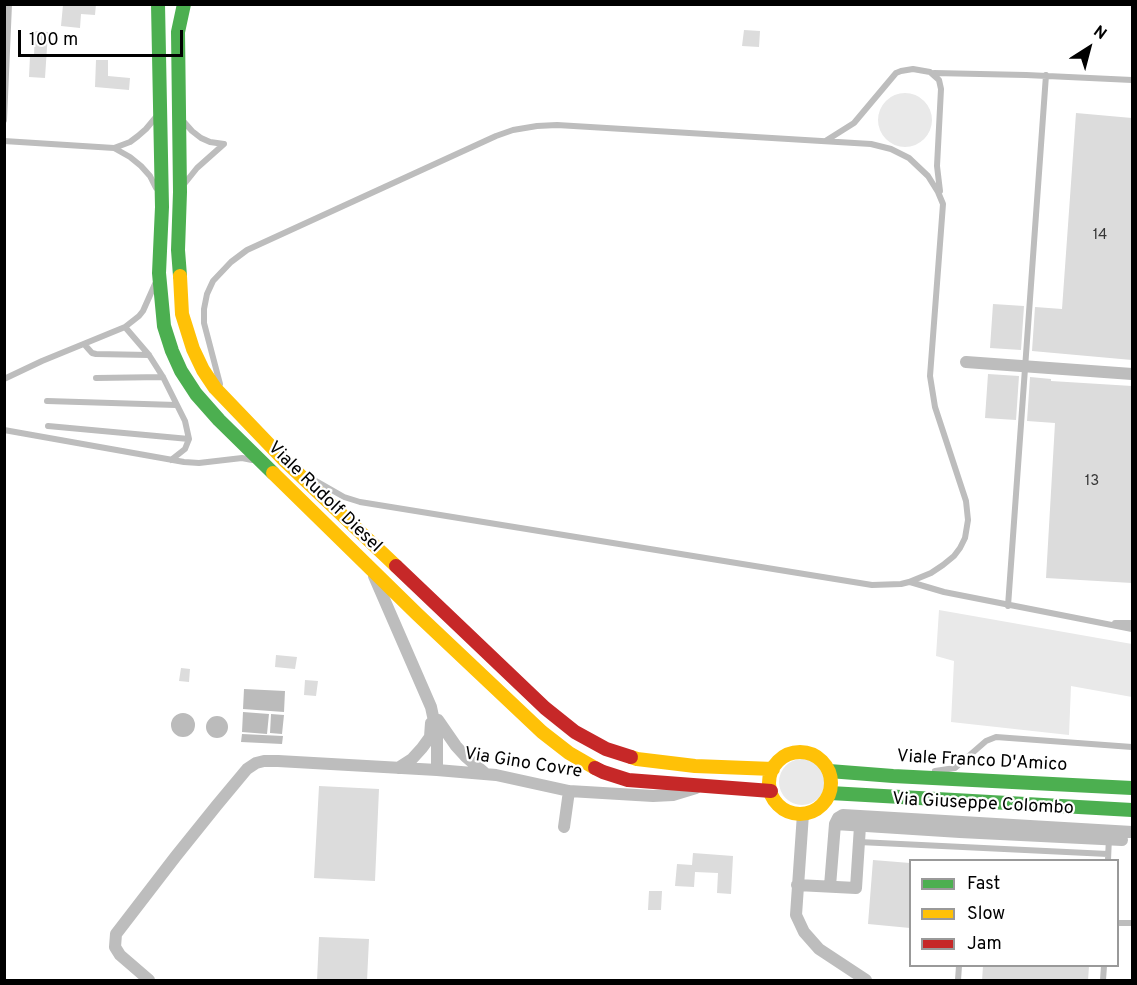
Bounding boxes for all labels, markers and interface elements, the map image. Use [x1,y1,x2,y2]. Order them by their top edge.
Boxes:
scale bar [21,18,186,56]
north arrow [1059,18,1119,78]
text: N [1089,22,1110,45]
text: 100 m [29,29,78,52]
house number: 14 [1093,227,1107,245]
street label: Viale Rudolf Diesel [262,438,386,558]
house number: 13 [1085,473,1099,491]
street label: Via Gino Covre [463,744,583,784]
street label: Viale Franco D'Amico [896,747,1068,777]
street label: Via Giuseppe Colombo [892,789,1074,821]
legend [909,859,1119,967]
text: Fast [967,873,1000,896]
text: Slow [967,903,1005,926]
text: Jam [967,933,1002,956]

